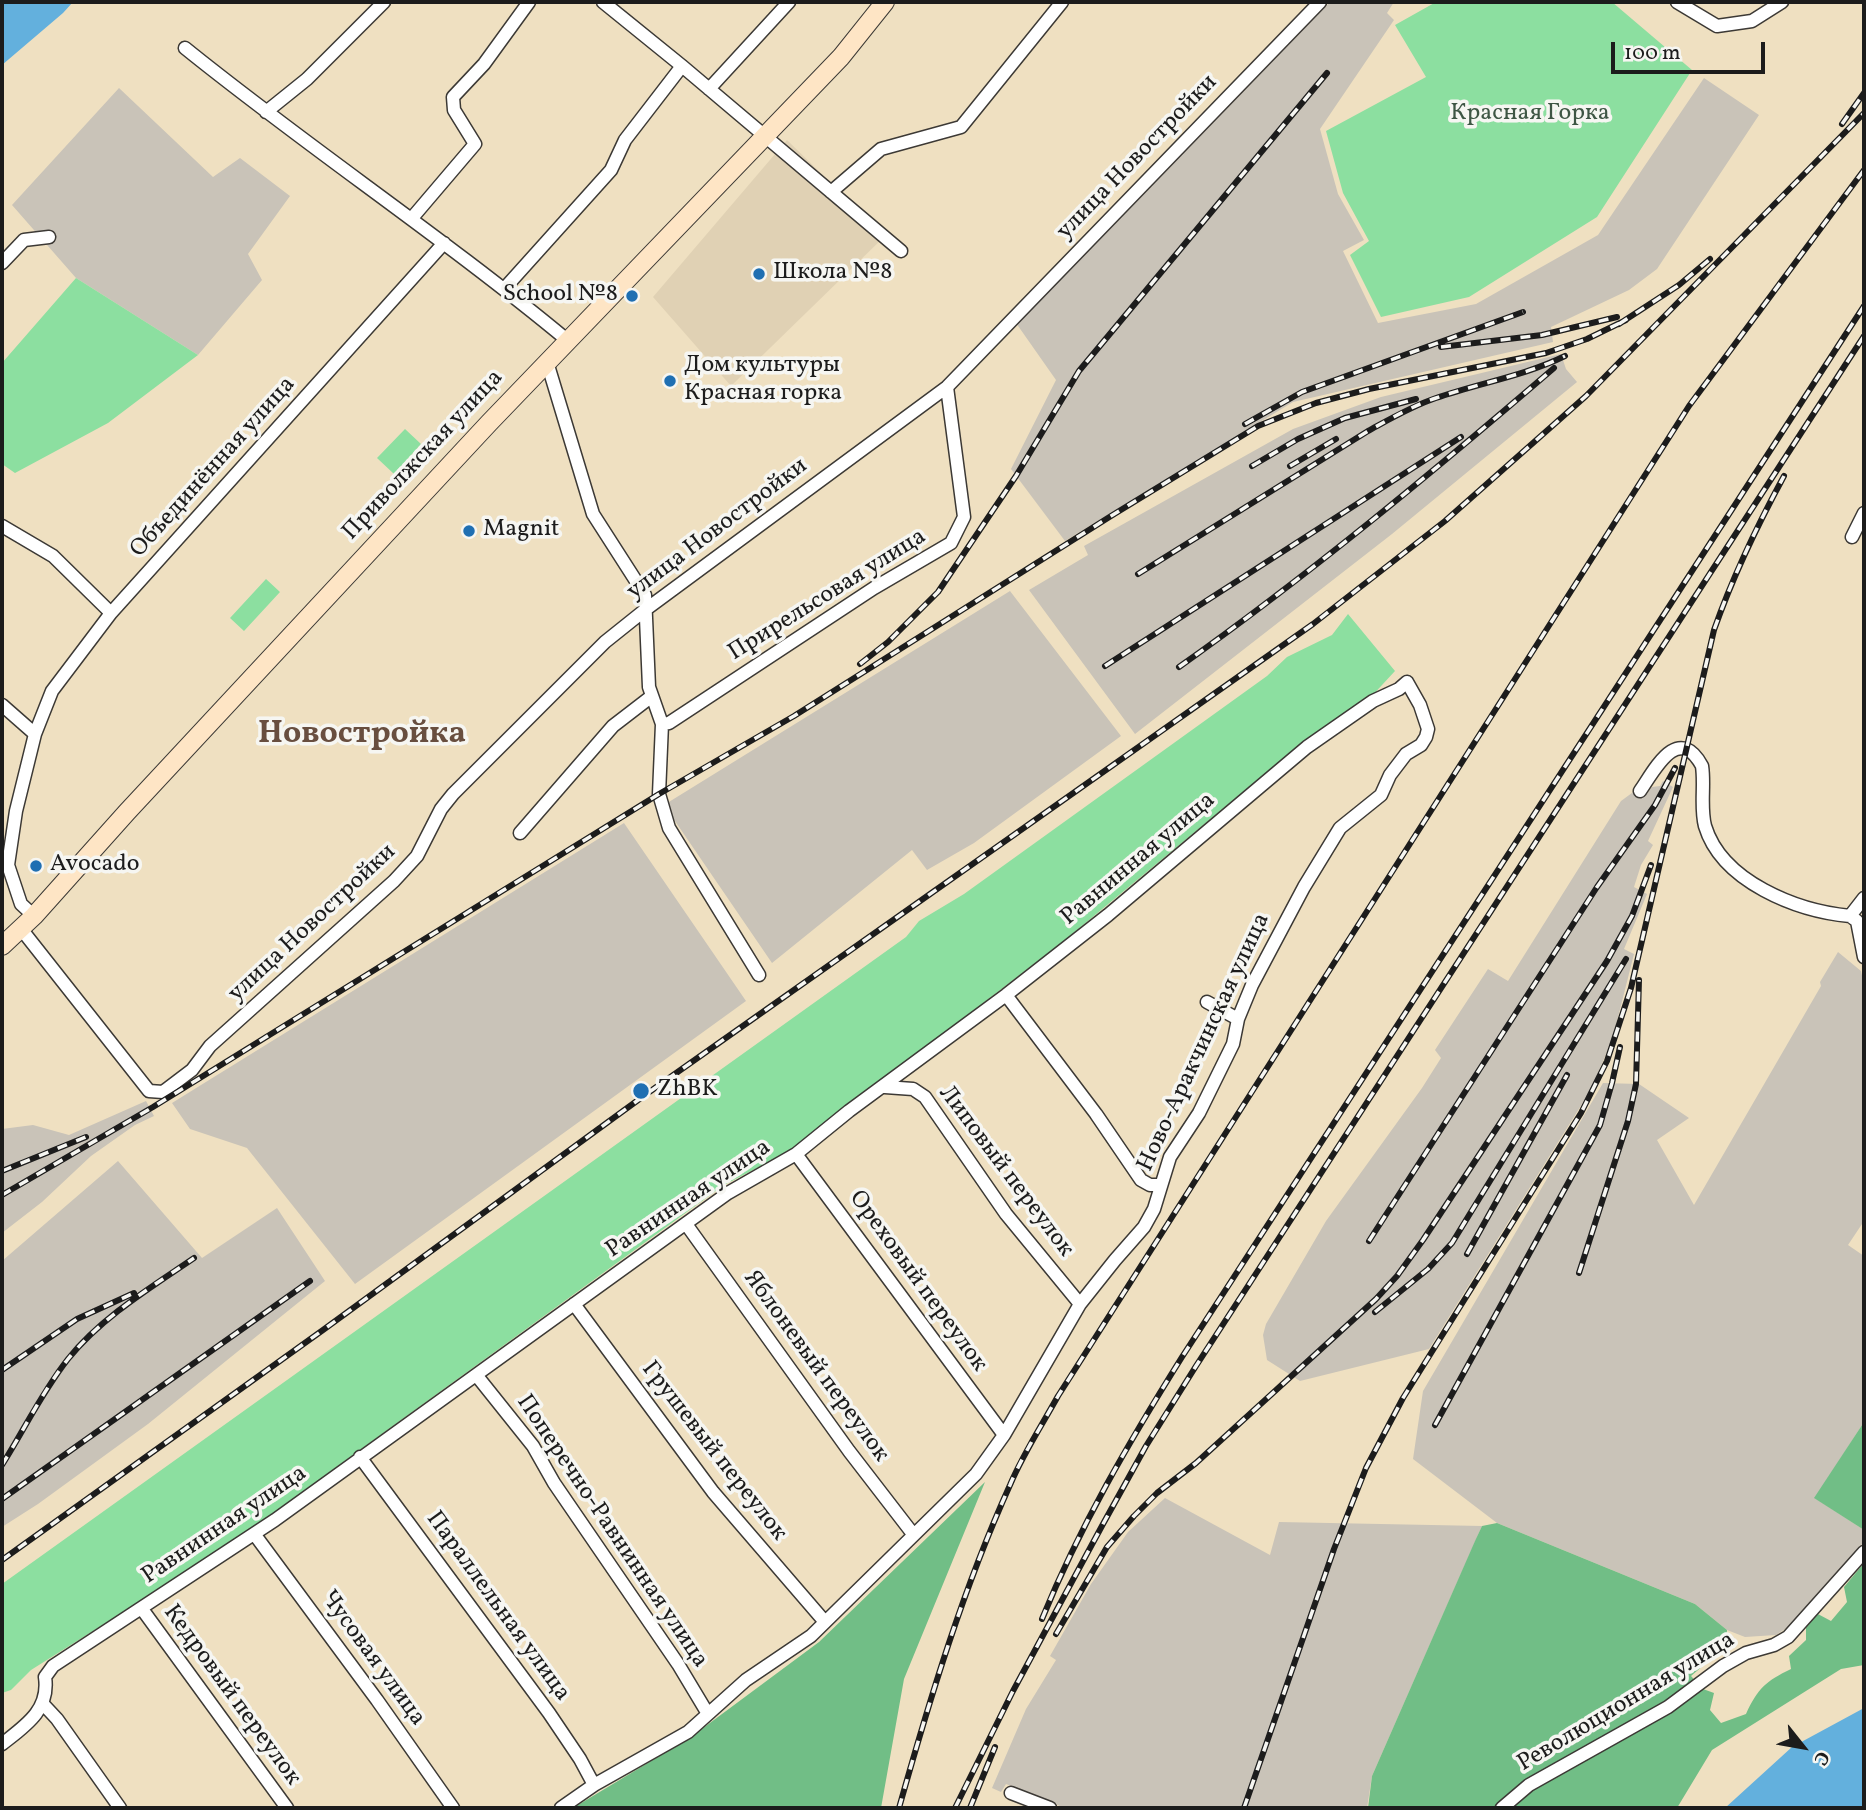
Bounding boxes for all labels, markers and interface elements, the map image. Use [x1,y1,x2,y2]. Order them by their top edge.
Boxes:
scale bar [1614,28,1768,72]
text: 100 m [1624,39,1681,68]
street label: улица Новостройки [1052,69,1224,247]
park label: Красная Горка [1450,101,1610,129]
place label: Школа №8 [773,260,892,288]
marker: Школа №8 [751,266,767,282]
place label: School №8 [503,282,618,310]
marker: School №8 [624,288,640,304]
place label: Дом культуры Красная горка [684,353,842,409]
street label: Приволжская улица [338,365,510,547]
street label: Объединённая улица [125,372,303,564]
marker: Дом культуры Красная горка [662,373,678,389]
street label: улица Новостройки [622,453,814,607]
place label: Magnit [483,517,560,545]
marker: Magnit [461,523,477,539]
street label: Прирельсовая улица [724,523,932,669]
district label: Новостройка [258,717,466,755]
street label: Равнинная улица [1056,787,1222,933]
street label: улица Новостройки [223,839,403,1009]
place label: Avocado [50,852,140,880]
marker: Avocado [28,858,44,874]
street label: Ново-Аракчинская улица [1132,909,1278,1177]
place label: ZhBK [657,1077,718,1105]
marker: ZhBK [631,1081,651,1101]
street label: Липовый переулок [931,1081,1079,1263]
street label: Равнинная улица [601,1134,777,1266]
street label: Ореховый переулок [842,1186,992,1378]
street label: Яблоневый переулок [736,1266,894,1468]
street label: Грушевый переулок [634,1356,792,1548]
street label: Поперечно-Равнинная улица [509,1390,713,1674]
street label: Равнинная улица [137,1460,313,1592]
street label: Параллельная улица [418,1506,576,1708]
street label: Чусовая улица [313,1586,431,1732]
street label: Кедровый переулок [156,1600,306,1792]
street label: Революционная улица [1513,1627,1741,1779]
north arrow [1768,1712,1838,1782]
text: С [1807,1746,1835,1770]

